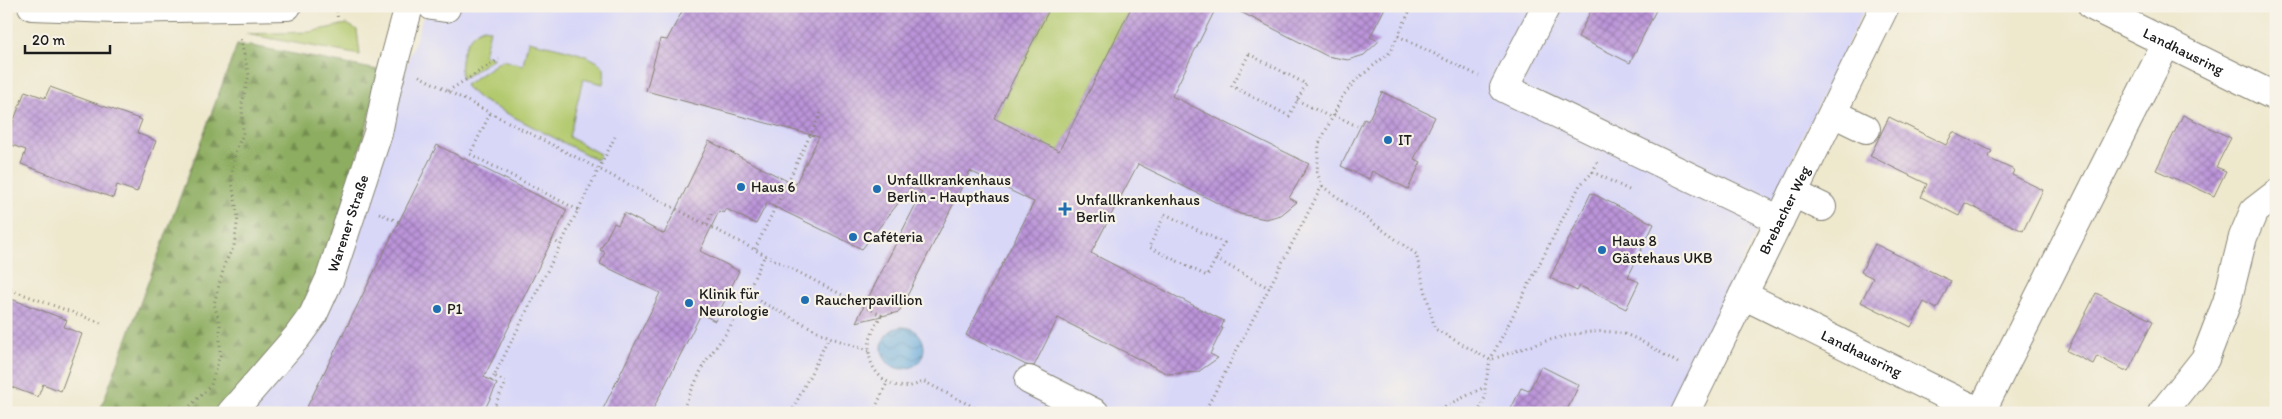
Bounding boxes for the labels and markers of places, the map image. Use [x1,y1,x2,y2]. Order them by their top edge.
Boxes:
place label: IT [1398,131,1413,149]
marker: IT [1382,134,1394,146]
place label: Unfallkrankenhaus Berlin - Haupthaus [887,171,1011,206]
place label: Haus 6 [751,178,795,196]
marker: Haus 6 [735,181,747,193]
marker: Unfallkrankenhaus Berlin - Haupthaus [871,183,883,195]
place label: Unfallkrankenhaus Berlin [1076,191,1200,226]
marker: Unfallkrankenhaus Berlin [1058,202,1072,216]
place label: Caféteria [863,228,923,246]
marker: Caféteria [847,231,859,243]
place label: Haus 8 Gästehaus UKB [1612,232,1712,267]
marker: Haus 8 Gästehaus UKB [1596,244,1608,256]
place label: Klinik für Neurologie [699,285,769,320]
place label: Raucherpavillion [815,291,922,309]
marker: Raucherpavillion [799,294,811,306]
marker: Klinik für Neurologie [683,297,695,309]
place label: P1 [447,300,463,318]
marker: P1 [431,303,443,315]

